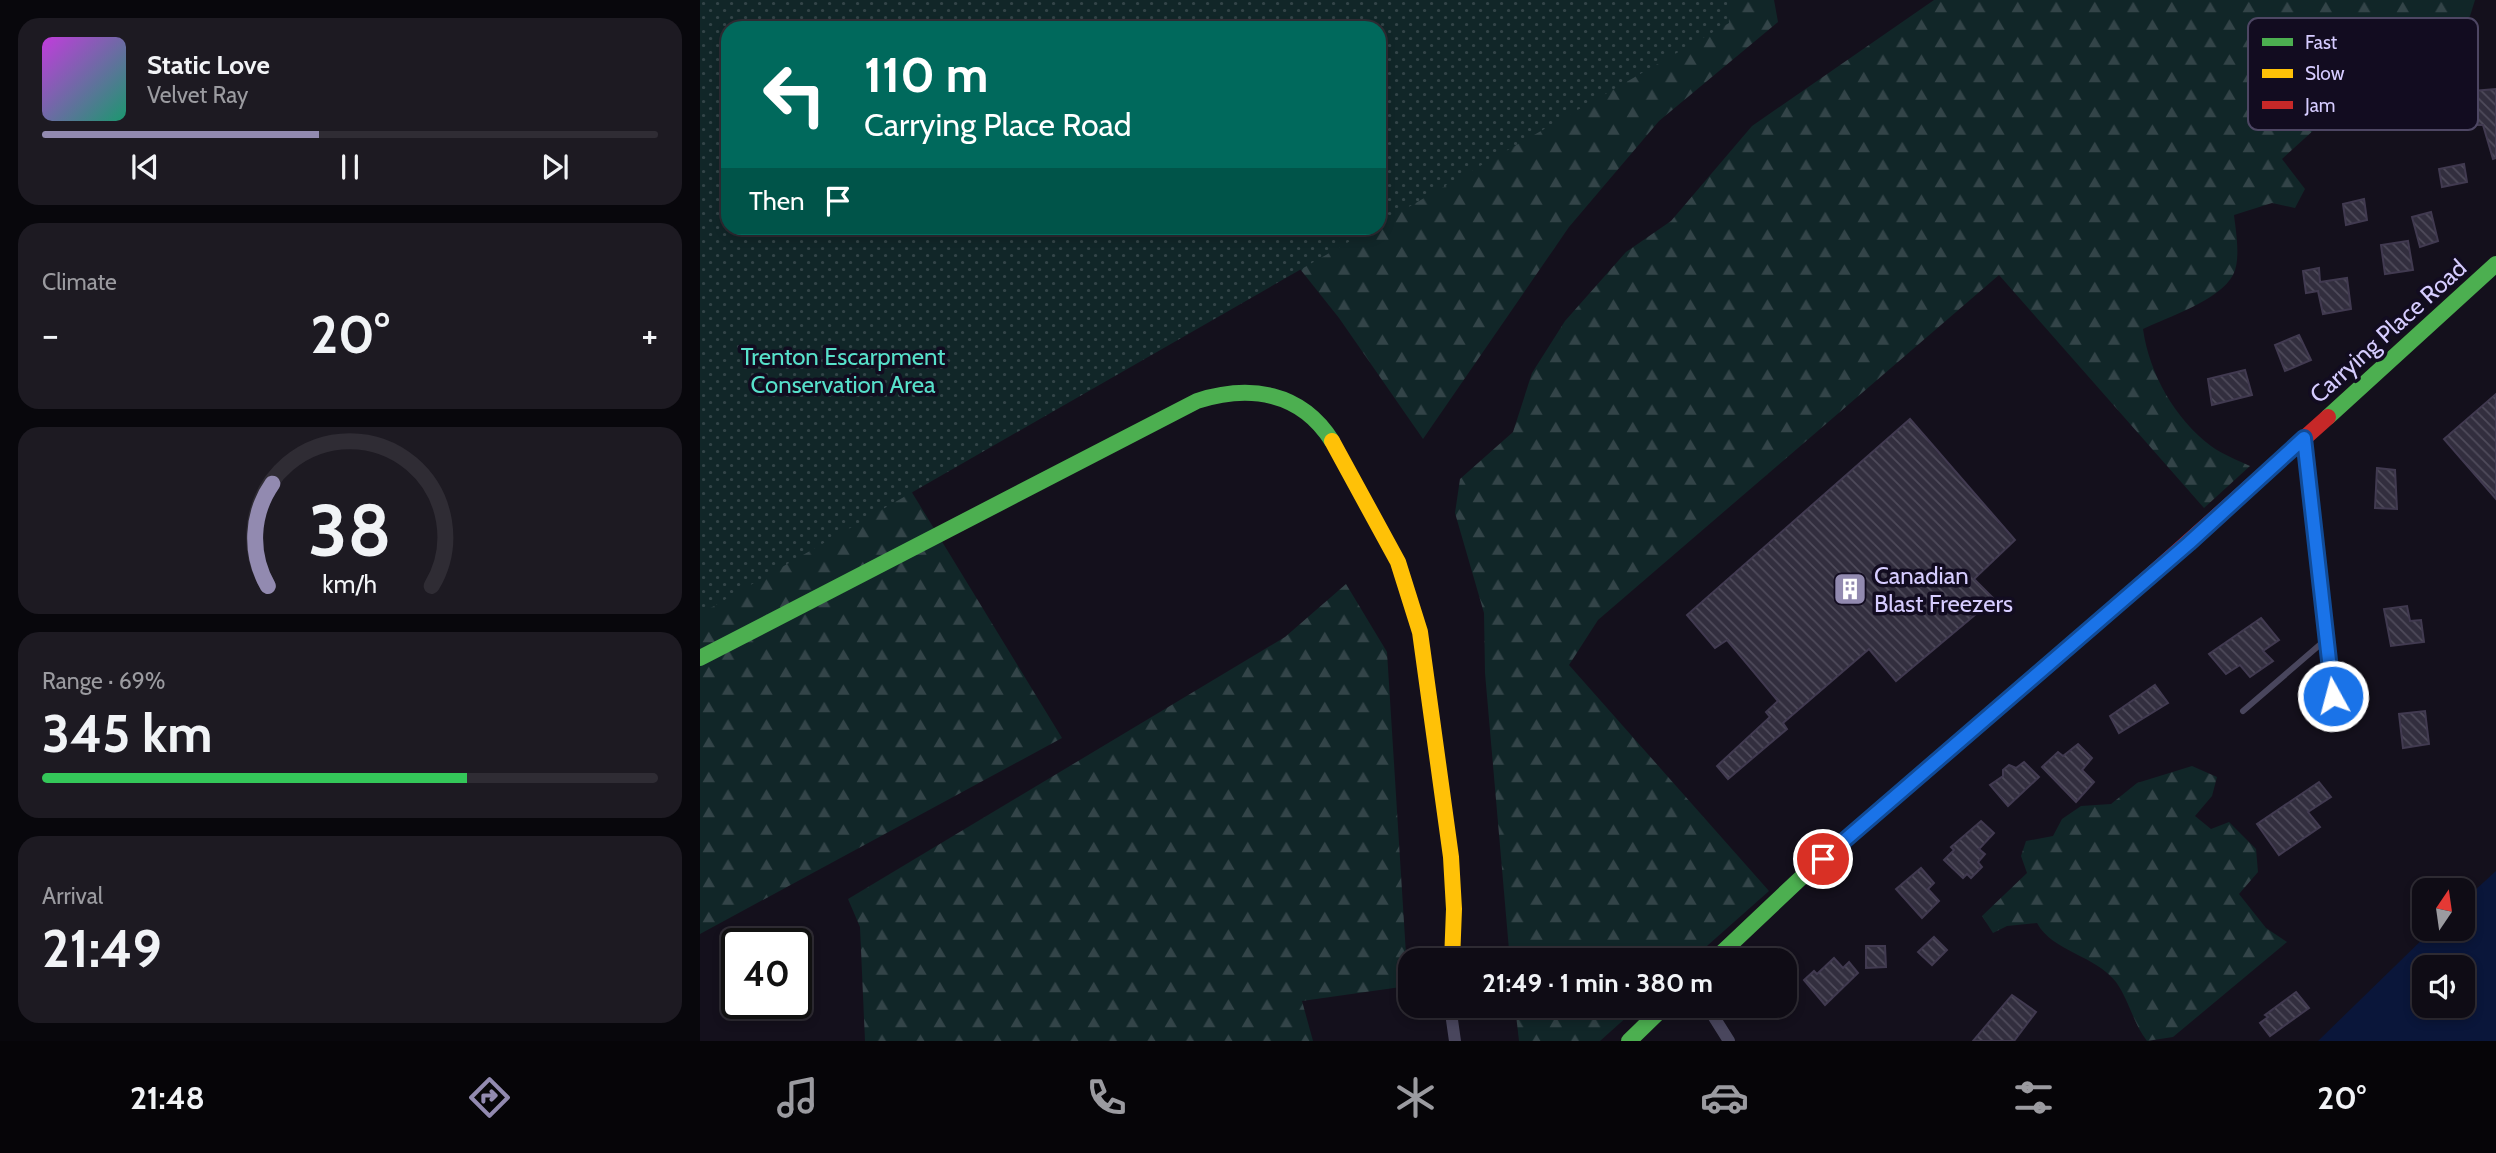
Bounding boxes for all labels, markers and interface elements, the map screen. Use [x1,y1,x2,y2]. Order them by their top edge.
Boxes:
legend [2248,18,2478,130]
text: Fast [2305,31,2338,54]
text: 110 m [864,45,988,104]
text: Static Love [147,49,270,81]
icon: left [749,49,840,140]
text: Slow [2305,62,2345,85]
text: Velvet Ray [147,81,248,109]
text: Jam [2304,94,2335,117]
text: Carrying Place Road [864,105,1132,144]
icon: previous [126,148,164,186]
icon: pause [331,148,369,186]
icon: next [536,148,574,186]
icon: arrive [819,182,857,220]
text: Then [749,185,805,217]
street label: Carrying Place Road [2304,253,2472,409]
text: Climate [42,268,117,296]
text: 20° [310,303,390,366]
text: − [42,311,59,358]
text: + [641,311,658,358]
park label: Trenton Escarpment Conservation Area [741,342,945,399]
text: 38 [308,487,392,575]
place label: Canadian Blast Freezers [1874,561,2013,618]
text: km/h [323,569,377,599]
building icon: Canadian Blast Freezers [1831,570,1869,608]
position arrow [2296,659,2370,733]
text: Range · 69% [42,667,166,695]
text: 345 km [42,702,212,765]
pin [1793,829,1853,889]
icon: arrive [1804,840,1842,878]
north arrow [2412,878,2474,942]
map controls [2412,878,2475,1018]
text: Arrival [42,882,103,910]
text: 21:49 [42,917,162,980]
speed limit sign: 40 [721,928,812,1019]
button: sound [2412,955,2475,1018]
text: 21:49 · 1 min · 380 m [1482,967,1713,999]
icon: directions [465,1073,514,1122]
icon: music [773,1073,822,1122]
icon: phone [1082,1073,1131,1122]
icon: climate [1391,1073,1440,1122]
icon: car [1700,1073,1749,1122]
icon: filters [2009,1073,2058,1122]
text: 21:48 [130,1078,205,1117]
text: 20° [2317,1078,2366,1117]

